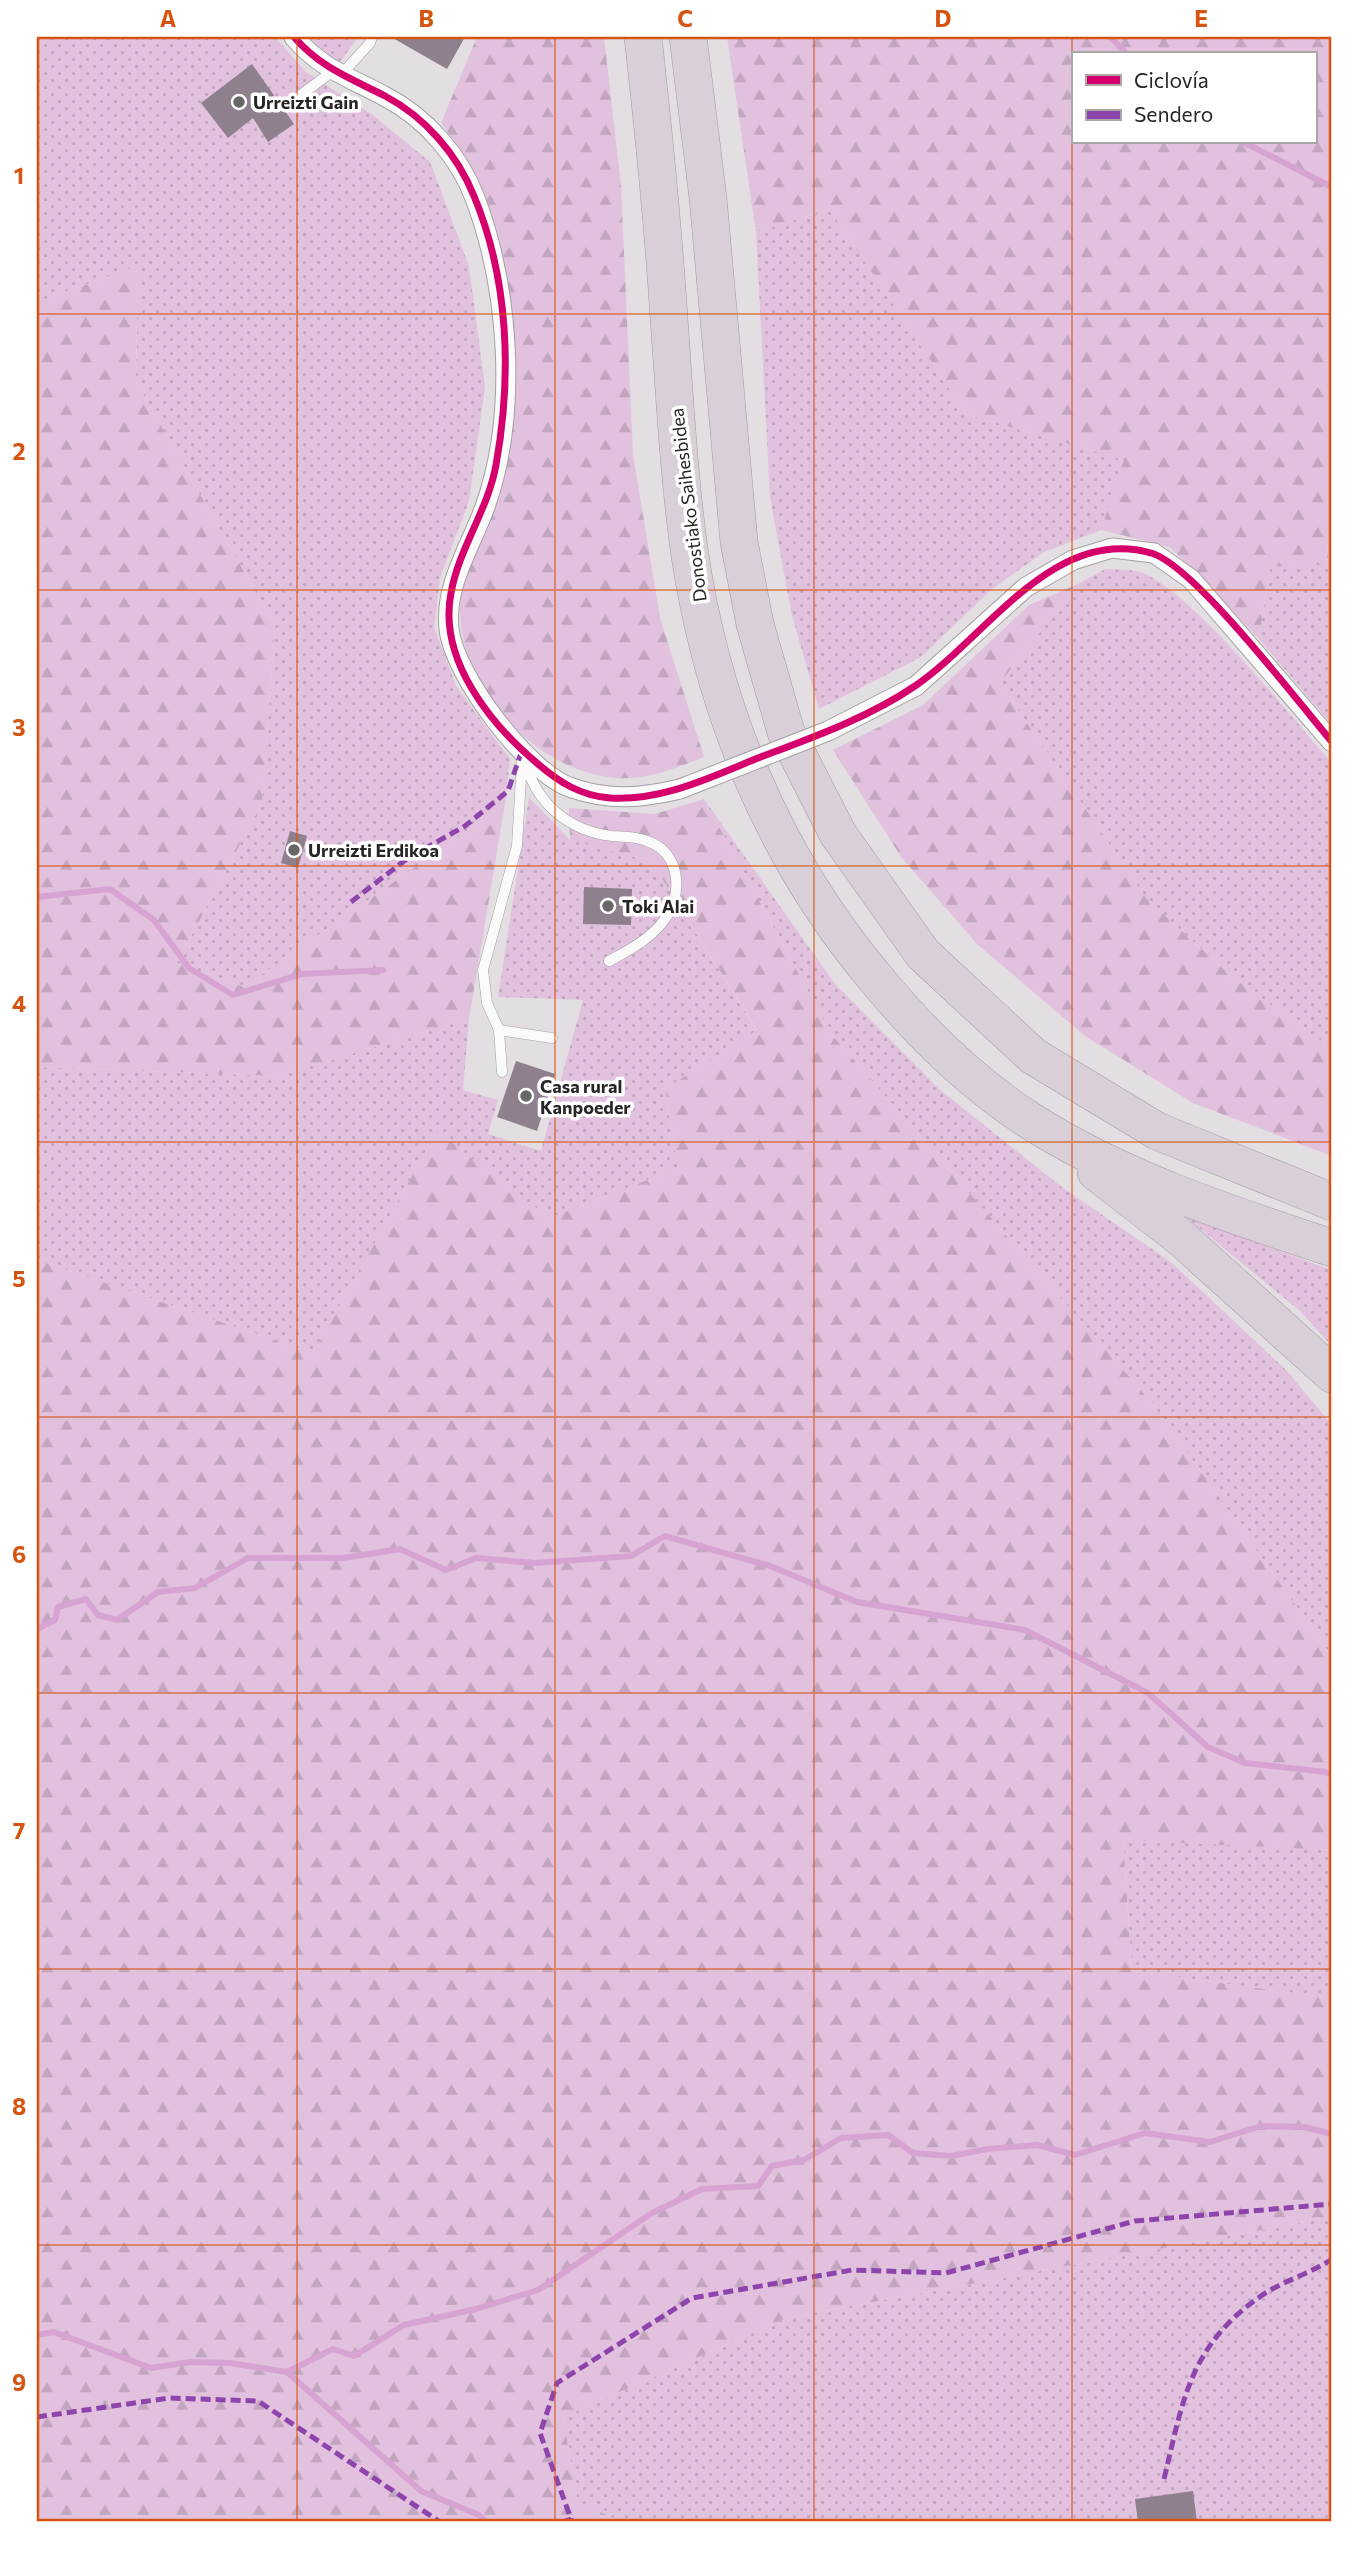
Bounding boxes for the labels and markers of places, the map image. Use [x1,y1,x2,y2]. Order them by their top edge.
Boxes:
place label: Urreizti Gain [253,91,359,113]
marker: Urreizti Gain [231,94,247,110]
place label: Urreizti Erdikoa [308,839,439,861]
marker: Urreizti Erdikoa [286,842,302,858]
place label: Toki Alai [622,895,694,917]
marker: Toki Alai [600,898,616,914]
place label: Casa rural Kanpoeder [540,1075,631,1118]
marker: Casa rural Kanpoeder [518,1088,534,1104]

